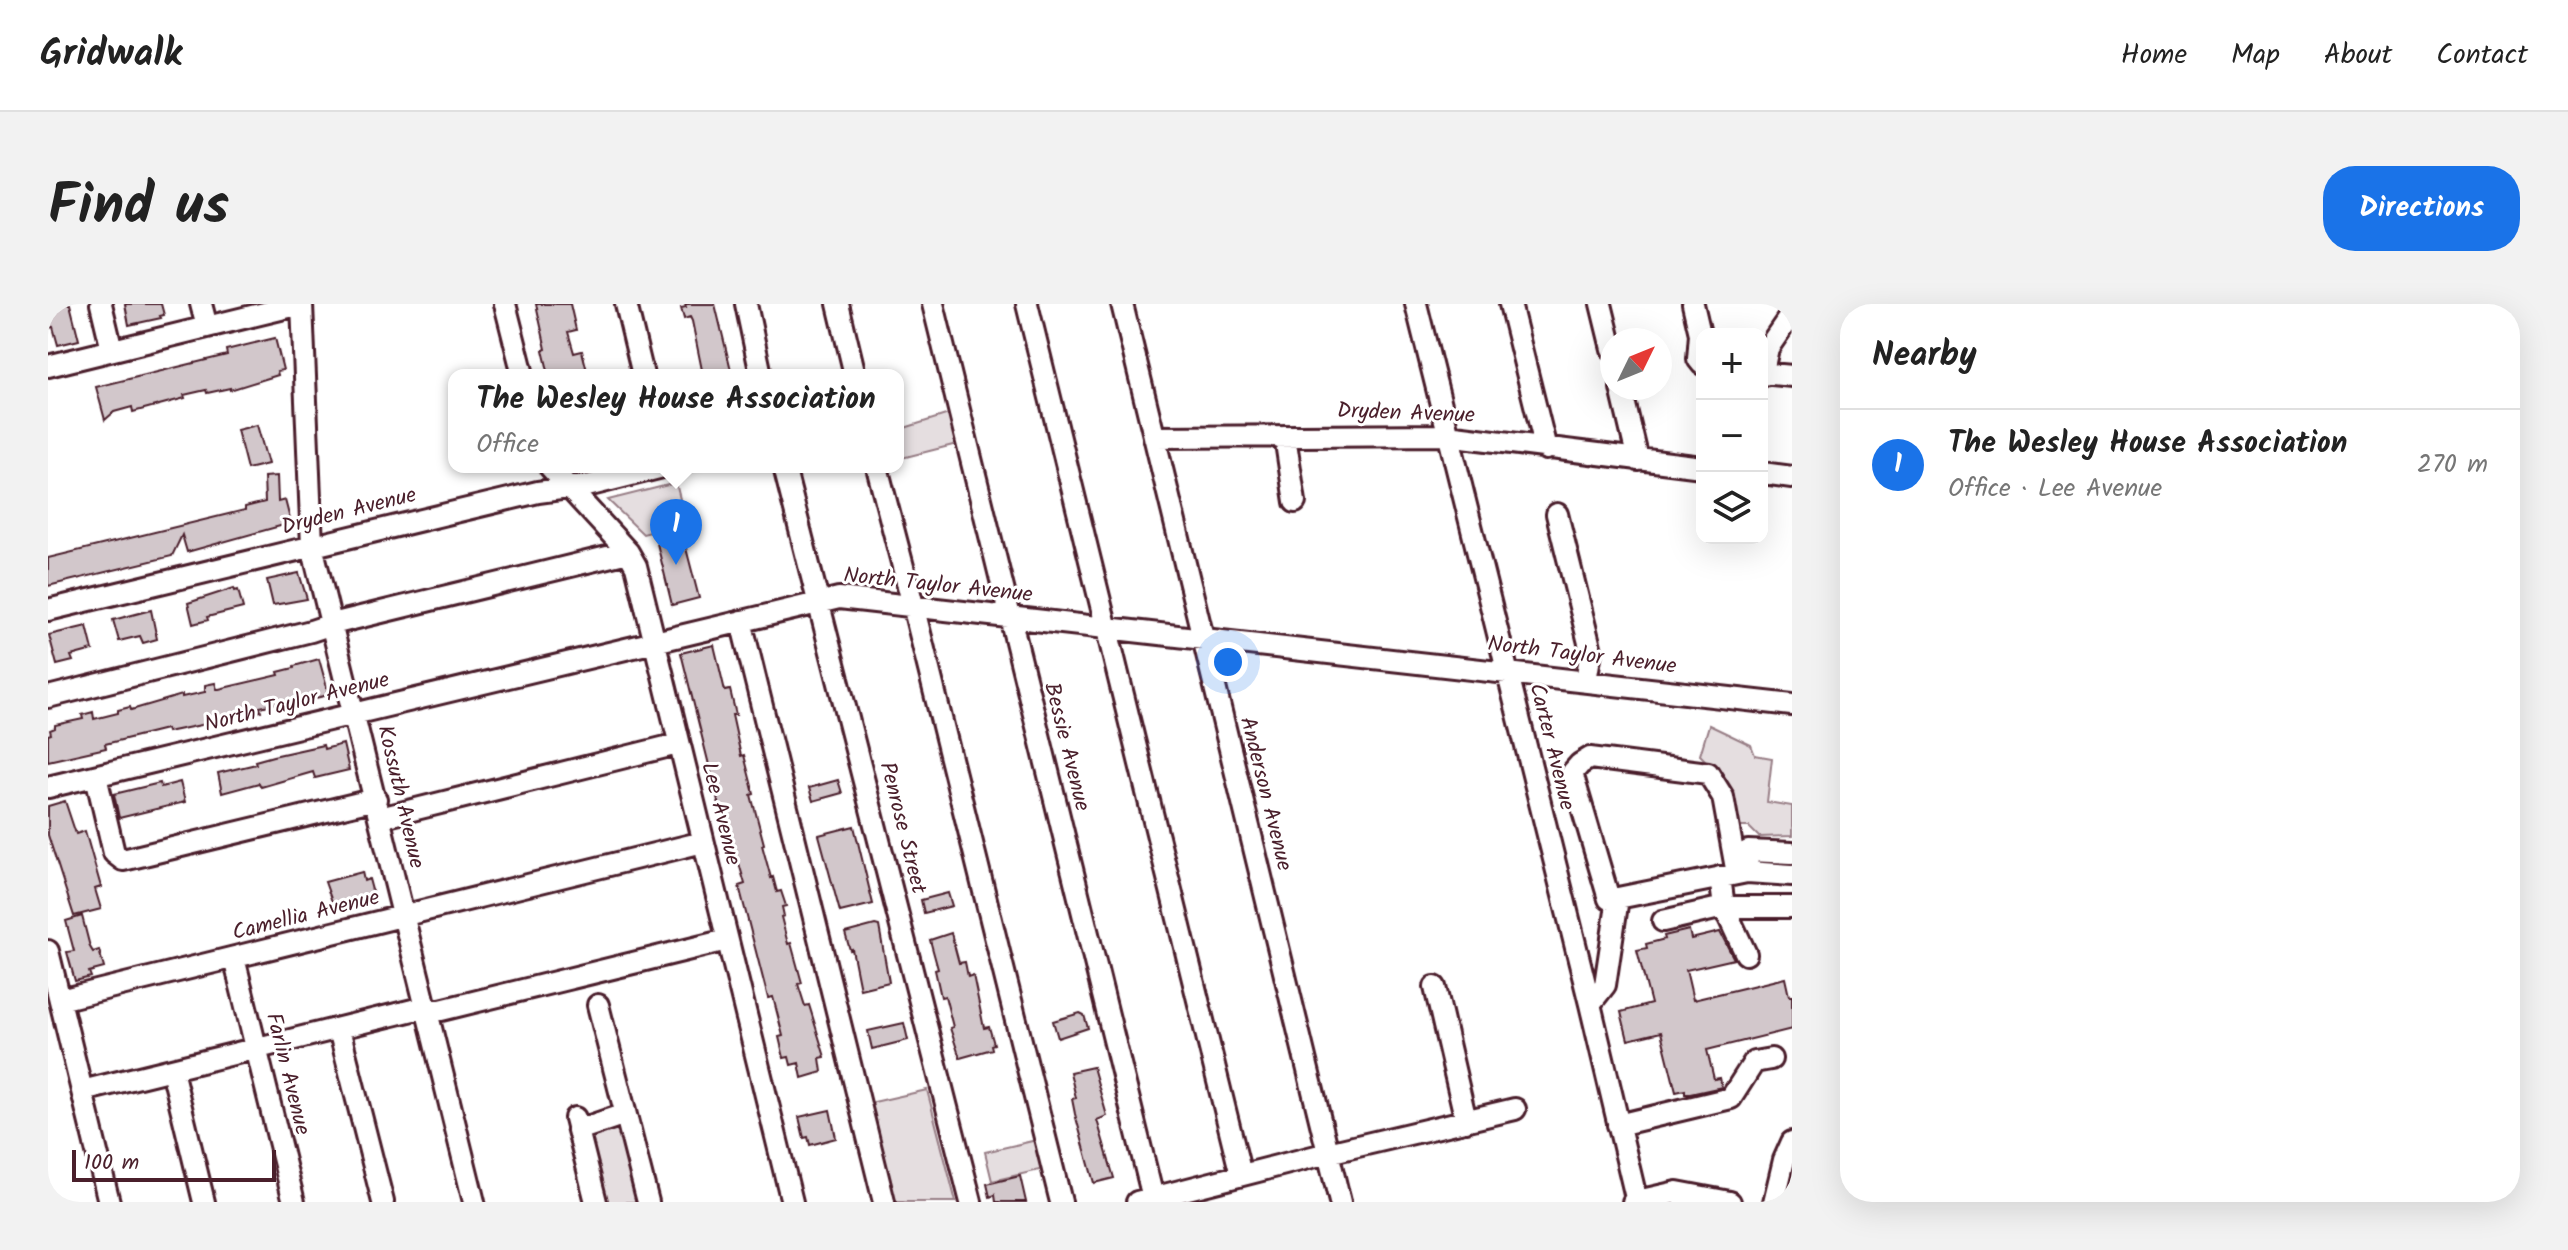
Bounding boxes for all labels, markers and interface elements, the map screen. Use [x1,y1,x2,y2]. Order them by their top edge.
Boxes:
text: Gridwalk [40,25,182,85]
text: Home [2121,33,2187,78]
text: Map [2231,33,2280,78]
text: About [2324,33,2392,78]
text: Contact [2436,33,2528,78]
text: Find us [48,163,229,253]
button: Directions [2323,166,2520,251]
north arrow [1600,328,1672,400]
map controls [1696,328,1768,544]
button: + [1696,328,1768,400]
text: Nearby [1872,329,1977,383]
popup [448,369,904,473]
text: The Wesley House Association [476,376,876,424]
street label: Dryden Avenue [1336,394,1476,434]
button: − [1696,400,1768,472]
text: The Wesley House Association [1948,420,2347,468]
text: Office [476,424,539,466]
text: 1 [1894,444,1902,486]
text: 270 m [2417,444,2488,486]
text: Office · Lee Avenue [1948,468,2162,510]
button: layers [1696,472,1768,544]
street label: Dryden Avenue [278,478,420,546]
pin: 1 [650,499,702,565]
street label: North Taylor Avenue [842,559,1034,613]
street label: North Taylor Avenue [1486,627,1678,685]
your location [1208,642,1248,682]
street label: North Taylor Avenue [201,663,393,743]
street label: Bessie Avenue [1033,679,1099,815]
street label: Carter Avenue [1518,680,1584,814]
street label: Anderson Avenue [1229,713,1301,875]
street label: Kossuth Avenue [367,722,434,872]
street label: Penrose Street [869,758,935,898]
street label: Lee Avenue [690,759,750,869]
street label: Camellia Avenue [229,881,384,951]
street label: Farlin Avenue [255,1009,319,1139]
scale bar [72,1146,276,1182]
text: 100 m [84,1146,139,1181]

